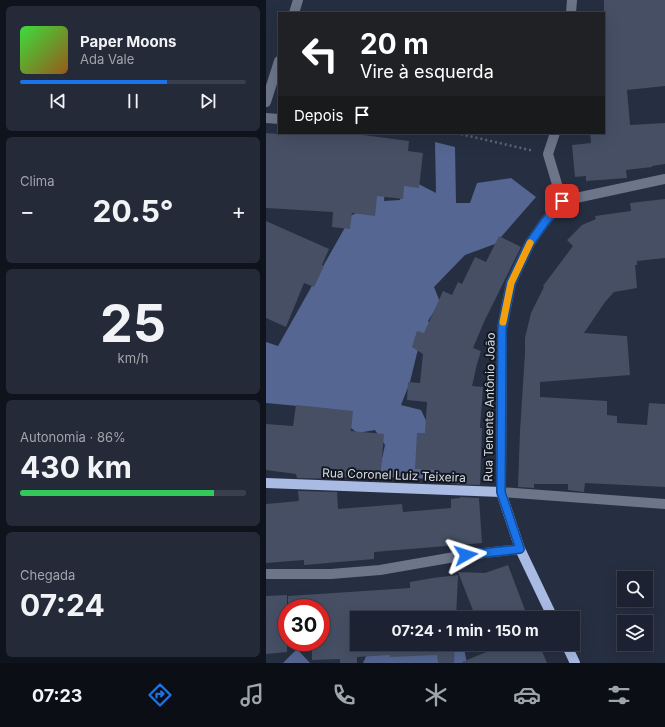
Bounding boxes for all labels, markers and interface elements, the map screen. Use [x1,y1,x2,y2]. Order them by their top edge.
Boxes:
text: 20 m [360,27,429,61]
icon: left [294,28,346,80]
text: Paper Moons [80,32,176,51]
text: Ada Vale [80,51,134,67]
text: Vire à esquerda [360,61,494,82]
icon: previous [47,90,69,112]
icon: pause [122,90,144,112]
icon: next [197,90,219,112]
icon: arrive [351,104,373,126]
text: Depois [294,106,343,125]
text: Clima [20,173,54,189]
pin [545,184,579,218]
icon: arrive [551,190,573,212]
text: 20.5° [93,193,173,229]
text: − [20,198,35,224]
text: + [231,198,246,224]
text: 25 [100,292,166,355]
street label: Rua Tenente Antônio João [480,332,498,482]
text: km/h [118,350,148,366]
text: Autonomia · 86% [20,429,126,445]
text: 430 km [20,449,132,485]
street label: Rua Coronel Luiz Teixeira [322,465,466,485]
position arrow [445,534,487,576]
text: Chegada [20,567,75,583]
map controls [617,571,653,651]
button: search [617,571,653,607]
text: 07:24 [20,587,105,623]
speed limit sign: 30 [278,599,330,651]
button: layers [617,615,653,651]
text: 07:24 · 1 min · 150 m [391,621,539,640]
icon: directions [146,681,174,709]
icon: music [238,681,266,709]
icon: phone [330,681,358,709]
icon: climate [422,681,450,709]
icon: car [513,681,541,709]
icon: filters [605,681,633,709]
text: 07:23 [32,685,83,706]

